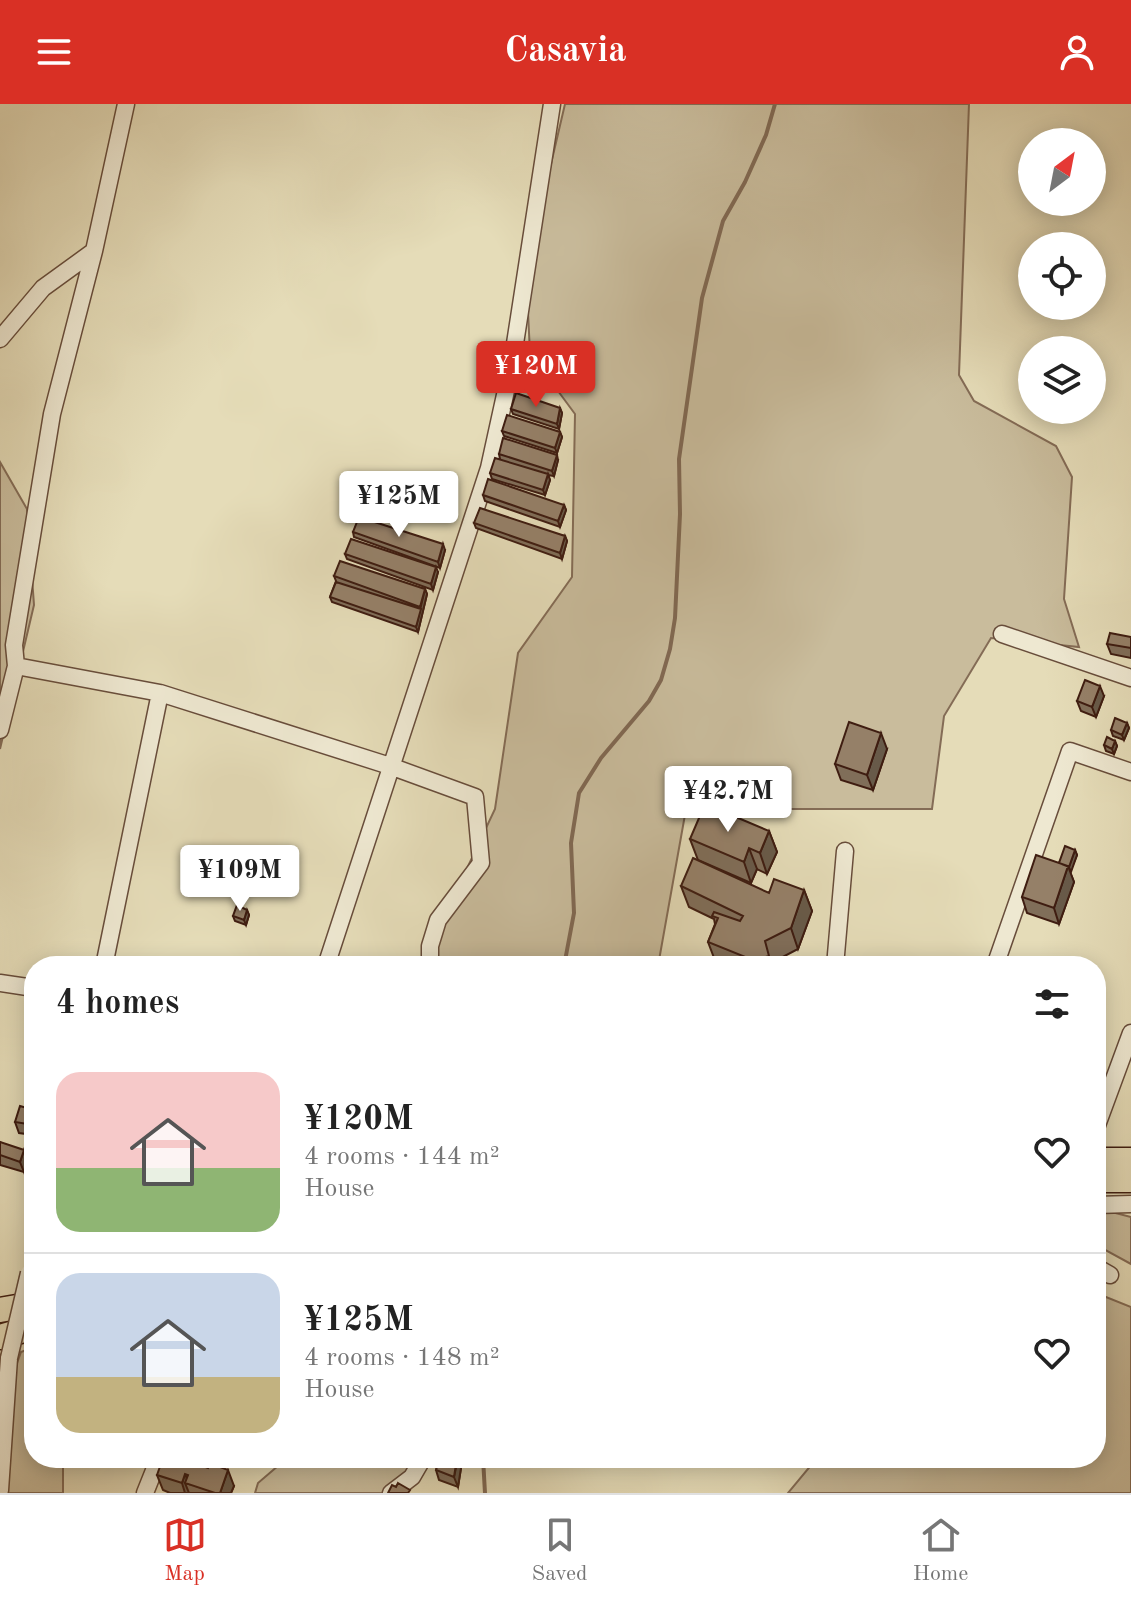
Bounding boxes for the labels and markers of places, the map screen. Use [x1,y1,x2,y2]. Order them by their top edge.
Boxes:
pin: ¥120M [480,341,592,409]
pin: ¥125M [343,471,455,539]
pin: ¥42.7M [663,766,793,834]
pin: ¥109M [184,845,296,913]

